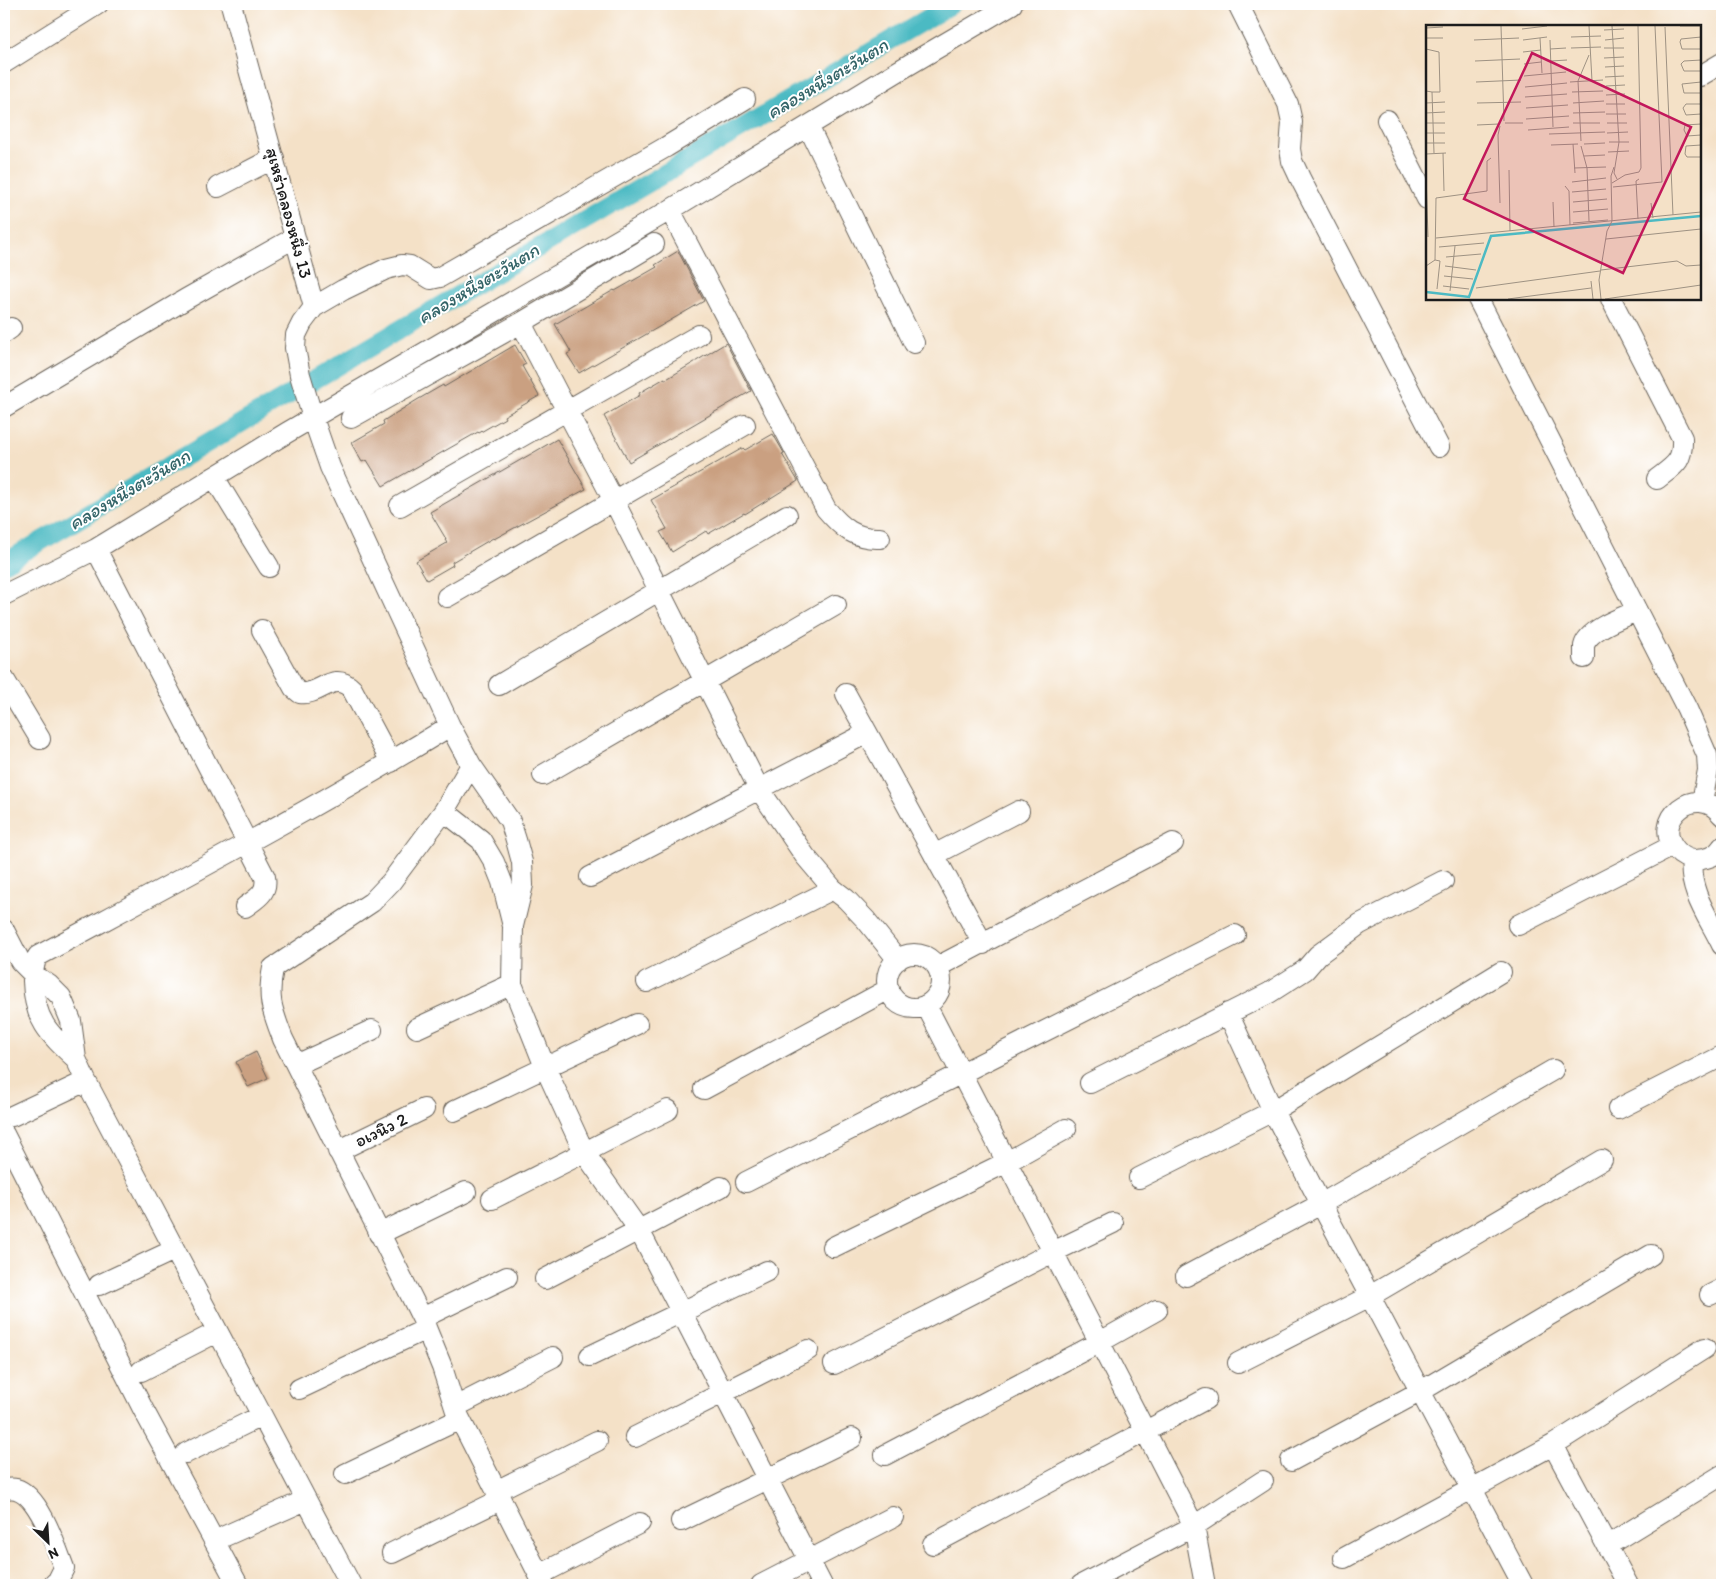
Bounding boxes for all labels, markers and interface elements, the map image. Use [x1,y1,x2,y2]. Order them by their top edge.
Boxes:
inset map [1426,25,1701,300]
water label: คลองหนึ่งตะวันตก [762,33,892,124]
street label: สุเหร่าคลองหนึ่ง 13 [261,145,318,281]
water label: คลองหนึ่งตะวันตก [413,238,543,329]
water label: คลองหนึ่งตะวันตก [64,444,194,535]
street label: อเวนิว 2 [351,1108,411,1152]
north arrow [22,1516,72,1566]
text: N [45,1544,61,1563]

